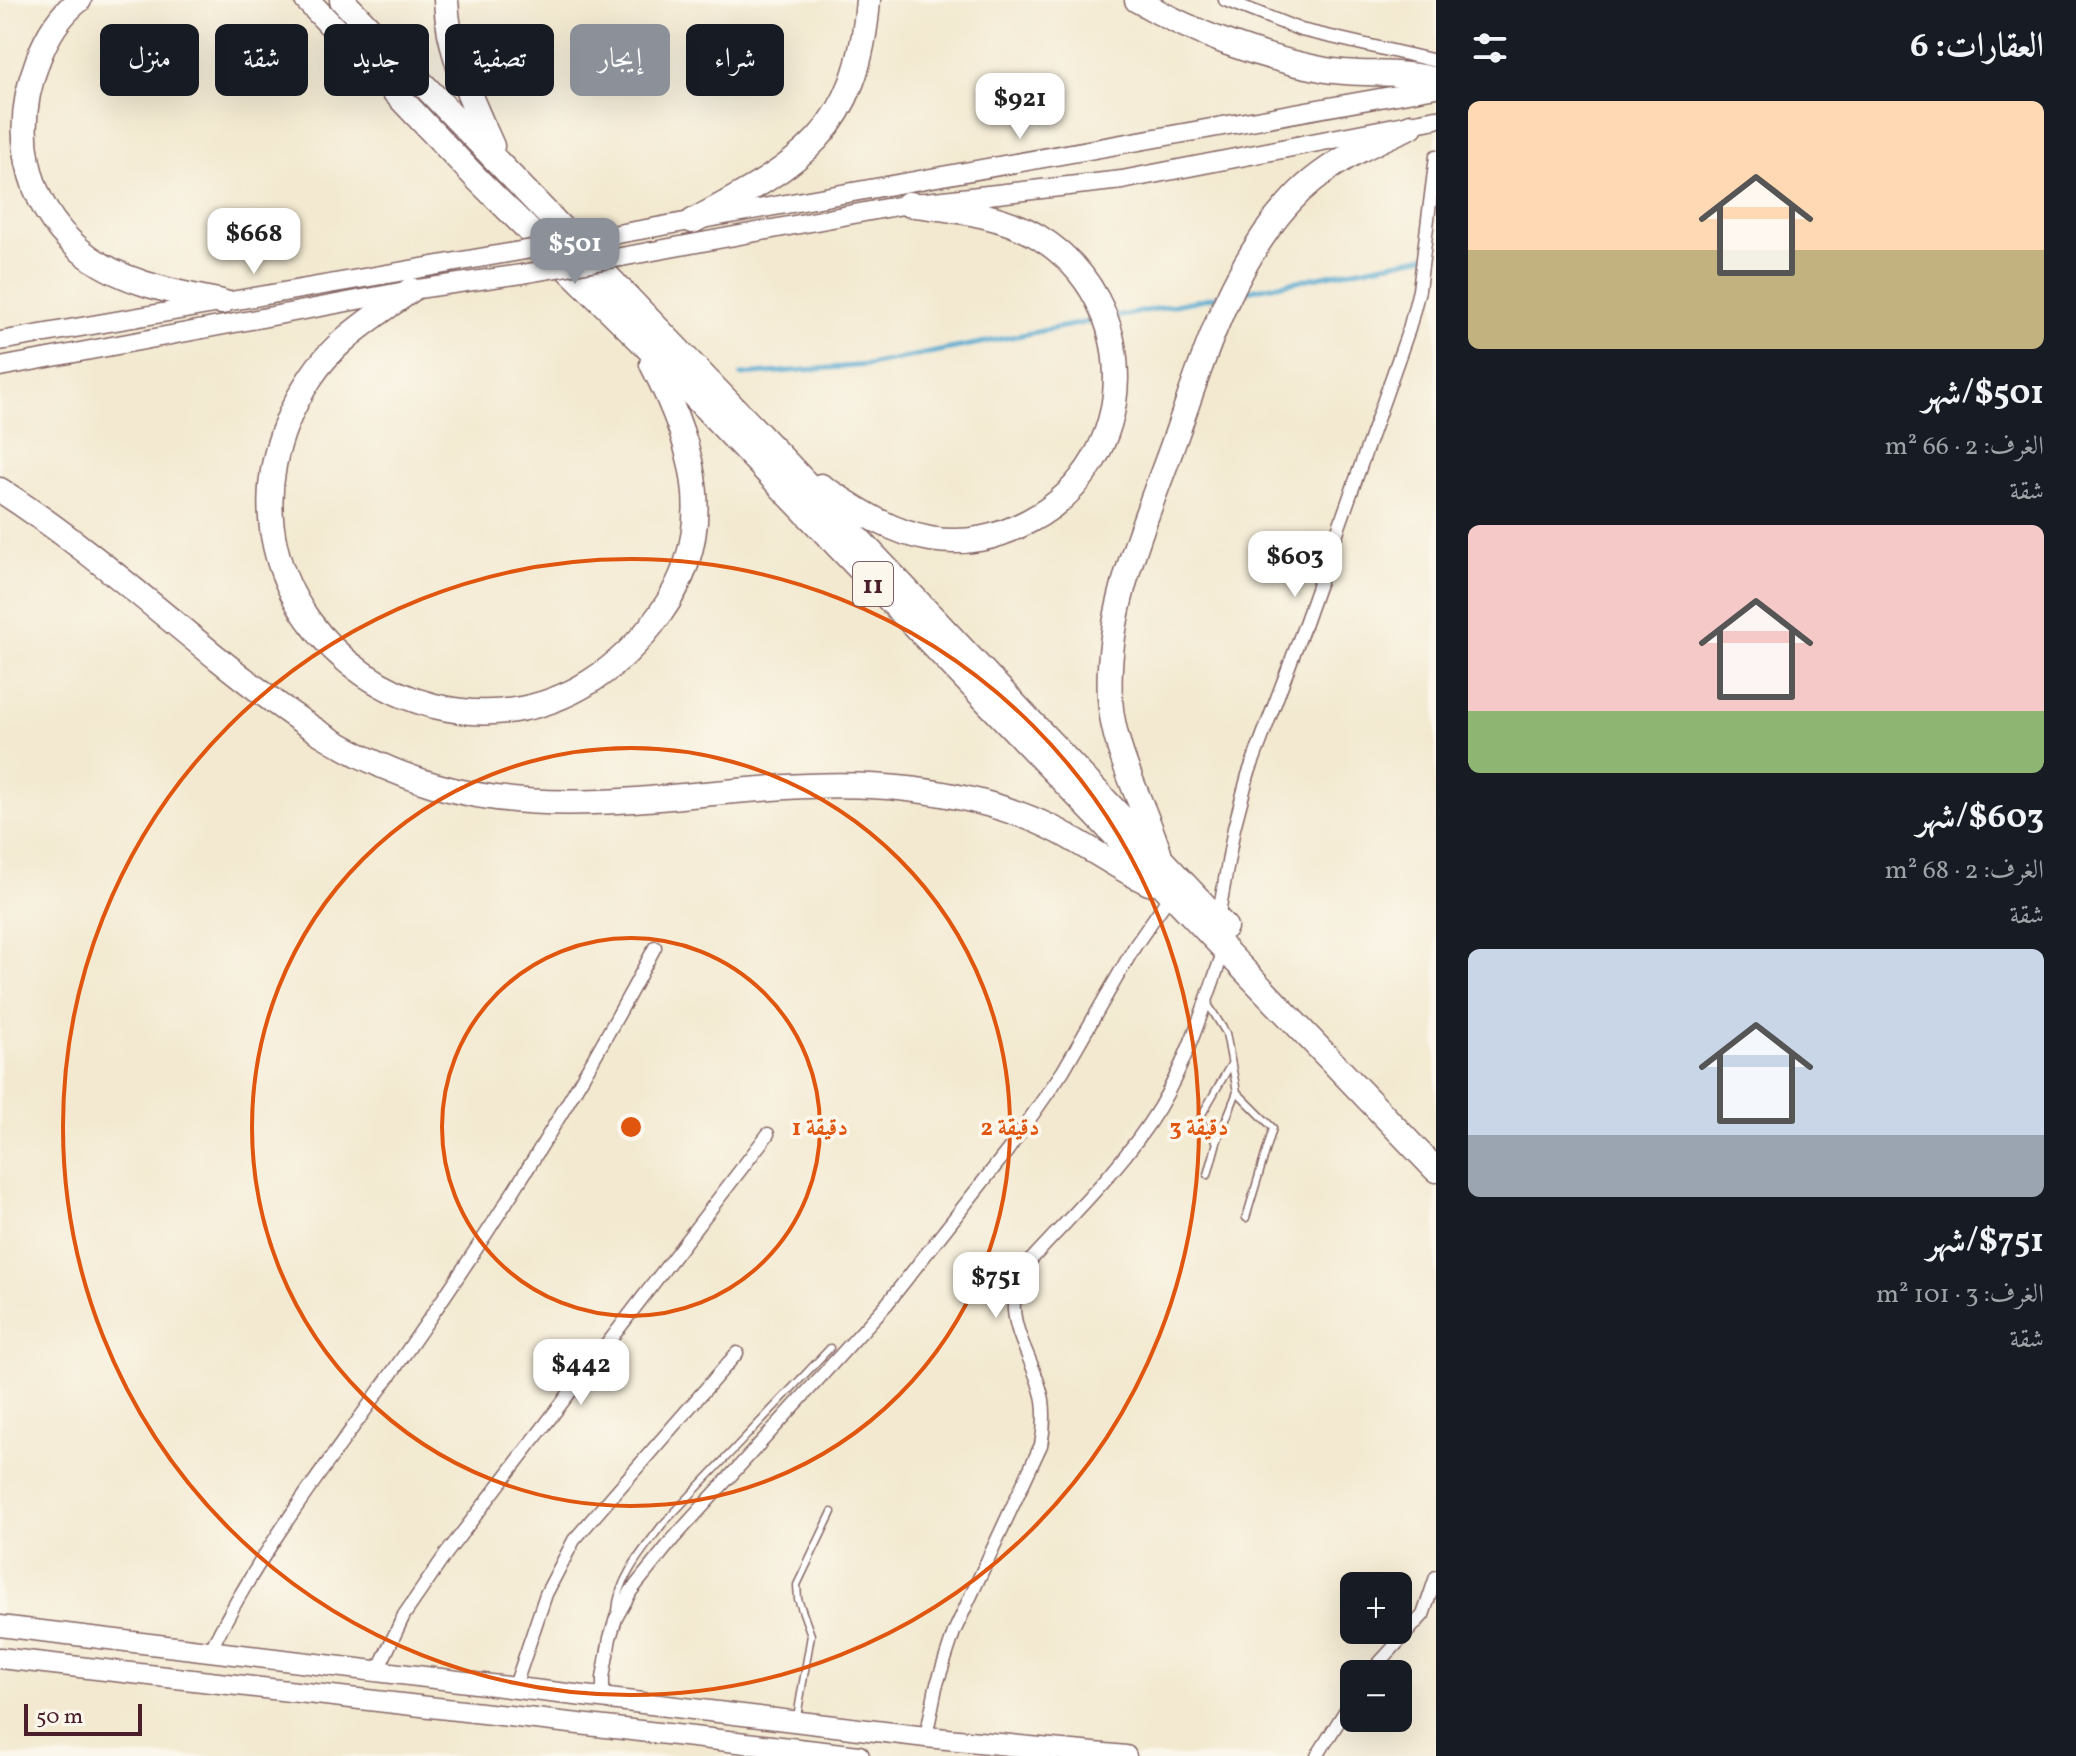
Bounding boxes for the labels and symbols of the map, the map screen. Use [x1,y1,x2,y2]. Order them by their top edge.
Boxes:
pin: $921 [973,73,1067,141]
pin: $668 [207,208,301,276]
pin: $501 [528,218,622,286]
pin: $603 [1248,531,1342,599]
road number: 11 [853,562,893,606]
text: 1 دقيقة [792,1112,848,1146]
text: 2 دقيقة [980,1112,1040,1146]
text: 3 دقيقة [1170,1112,1228,1146]
centre of rings [617,1113,645,1141]
pin: $751 [949,1252,1043,1320]
pin: $442 [534,1339,628,1407]
scale bar [24,1700,142,1736]

